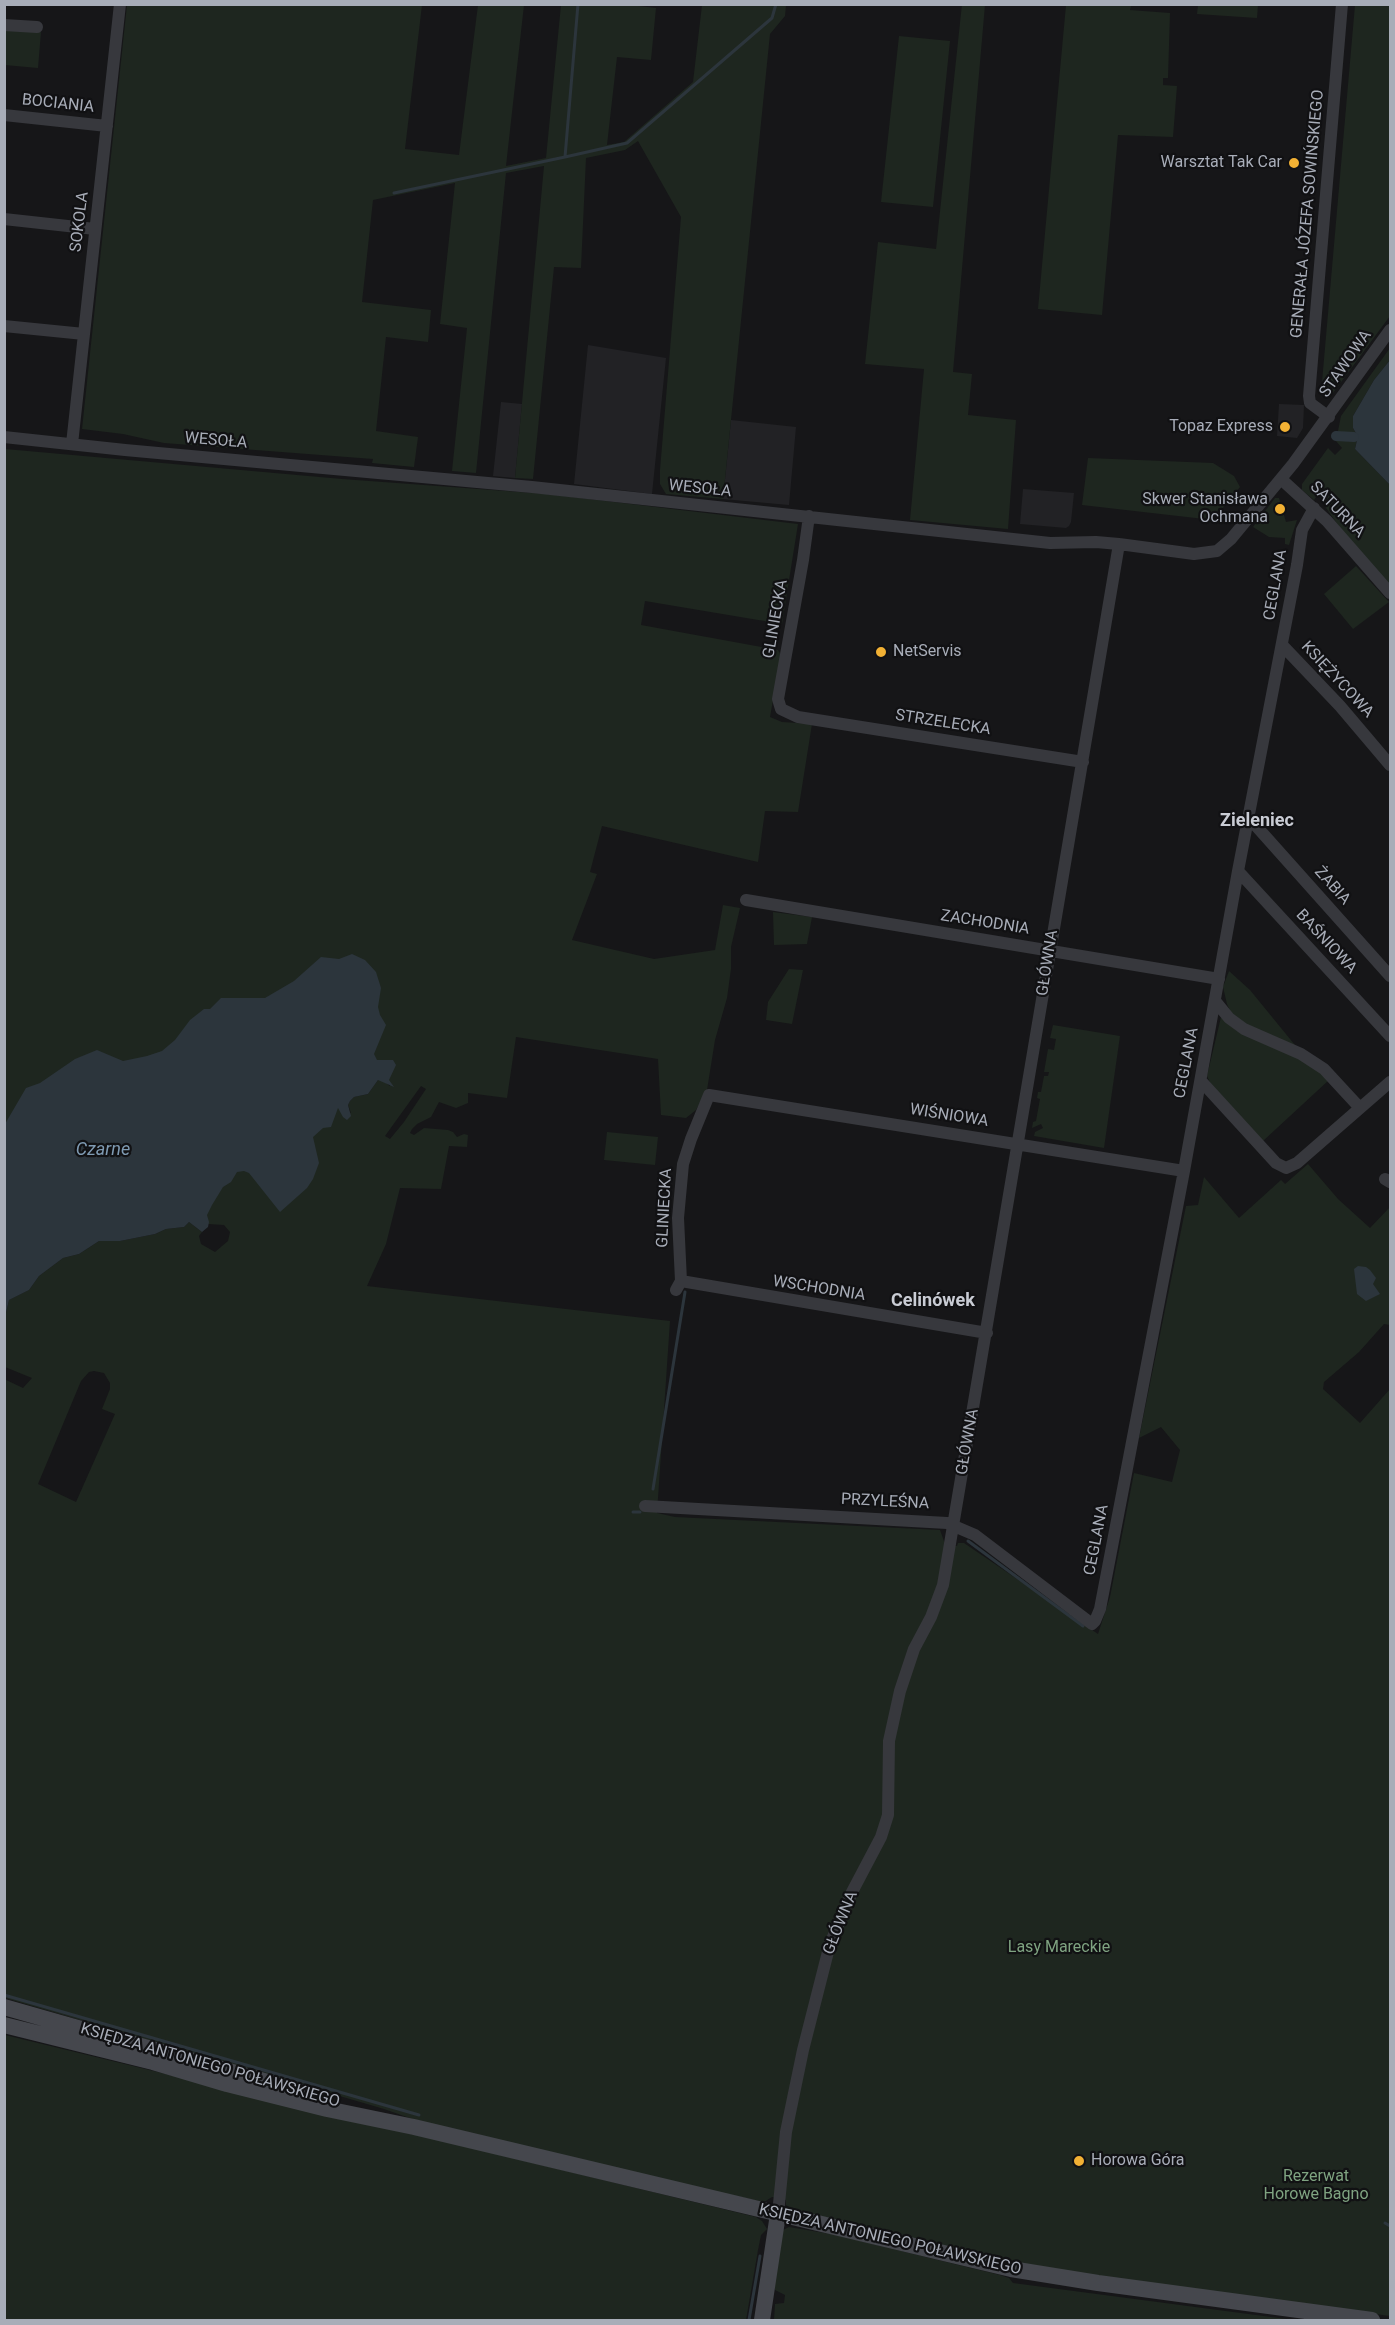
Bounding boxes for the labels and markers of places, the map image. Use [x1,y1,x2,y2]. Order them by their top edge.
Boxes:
place label: Warsztat Tak Car [1161,153,1282,173]
marker: Warsztat Tak Car [1287,156,1301,170]
place label: Topaz Express [1169,417,1273,437]
marker: Topaz Express [1278,420,1292,434]
place label: Skwer Stanisława Ochmana [1142,490,1268,528]
marker: Skwer Stanisława Ochmana [1273,502,1287,516]
place label: NetServis [893,642,962,662]
marker: NetServis [874,645,888,659]
place label: Horowa Góra [1091,2151,1184,2171]
marker: Horowa Góra [1072,2154,1086,2168]

